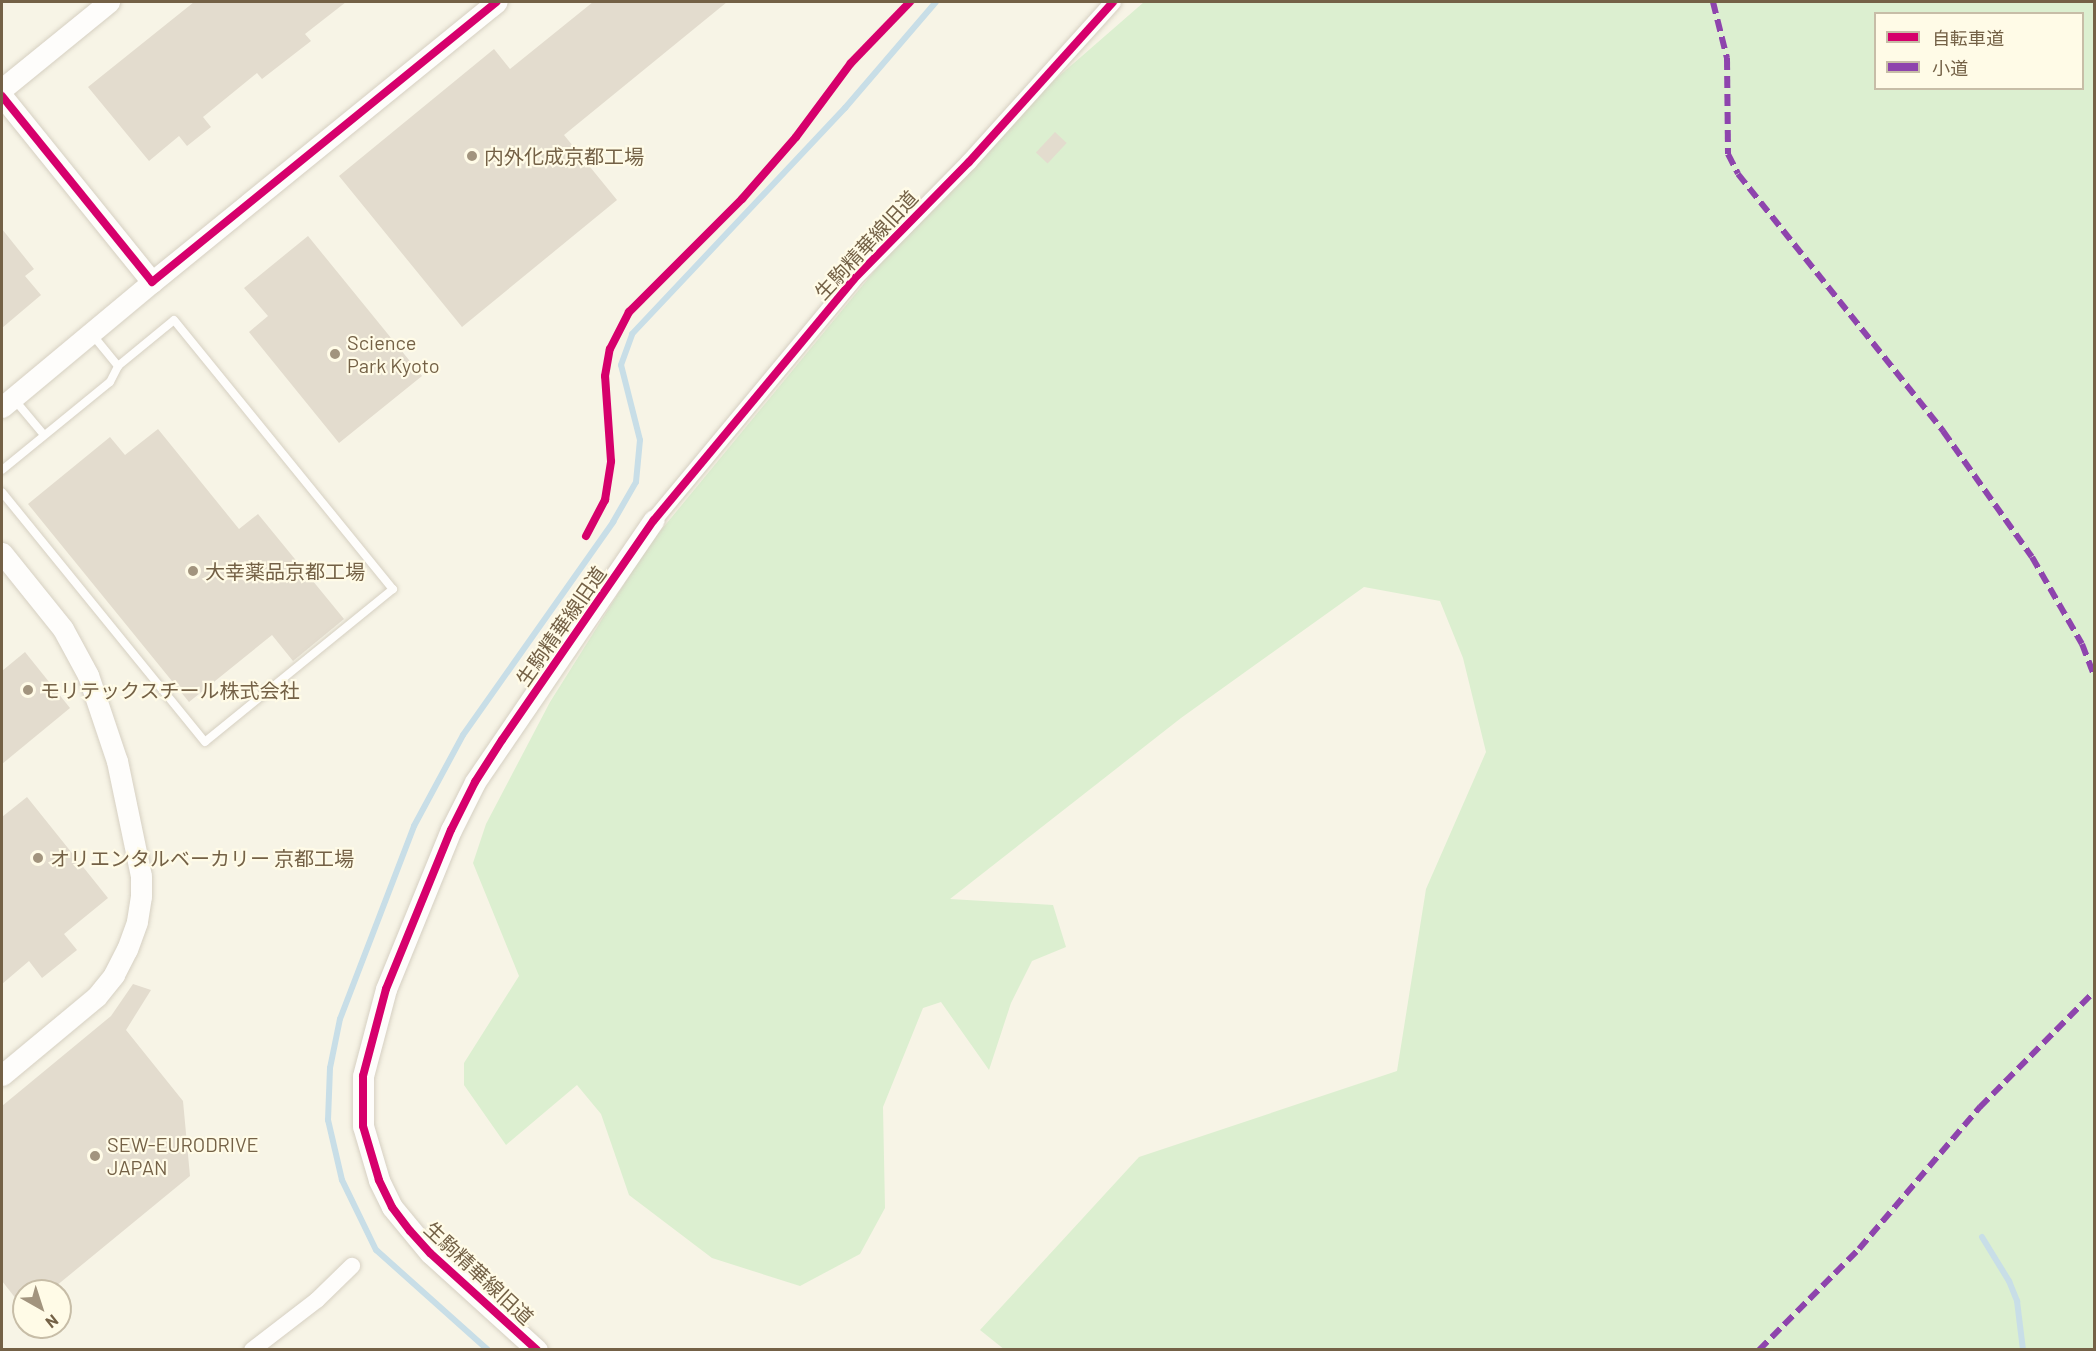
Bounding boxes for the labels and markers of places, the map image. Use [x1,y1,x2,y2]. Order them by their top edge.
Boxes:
place label: 内外化成京都工場 [484,144,644,168]
marker: 内外化成京都工場 [465,149,479,163]
place label: Science Park Kyoto [347,330,440,377]
marker: Science Park Kyoto [328,347,342,361]
place label: 大幸薬品京都工場 [205,559,365,583]
marker: 大幸薬品京都工場 [186,564,200,578]
place label: モリテックスチール株式会社 [40,678,300,702]
marker: モリテックスチール株式会社 [21,683,35,697]
place label: オリエンタルベーカリー 京都工場 [50,846,354,870]
marker: オリエンタルベーカリー 京都工場 [31,851,45,865]
place label: SEW-EURODRIVE JAPAN [107,1132,259,1179]
marker: SEW-EURODRIVE JAPAN [88,1149,102,1163]

